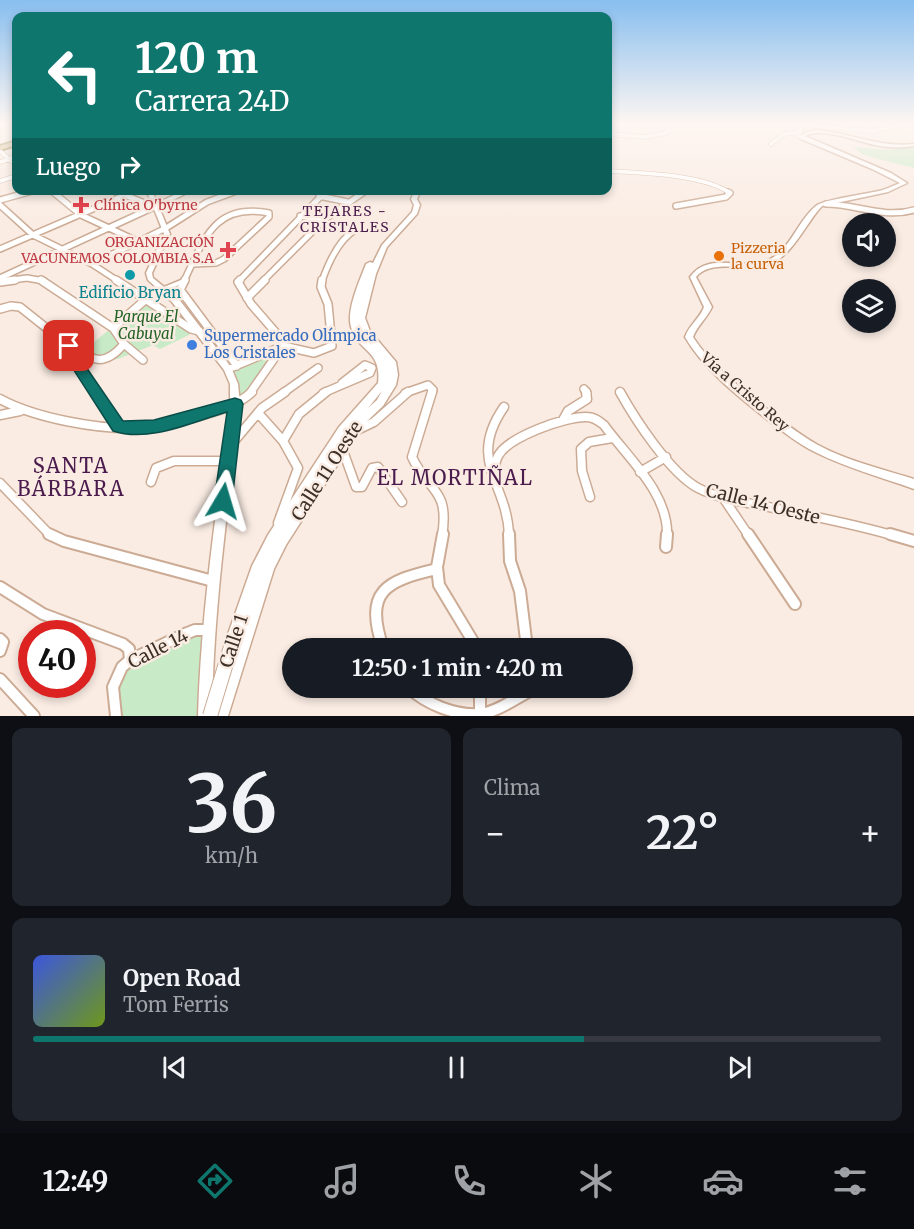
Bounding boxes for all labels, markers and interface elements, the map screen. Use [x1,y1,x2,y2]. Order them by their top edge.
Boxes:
text: 120 m [135,32,258,84]
icon: left [36,36,114,114]
text: Carrera 24D [135,84,289,118]
icon: right [113,150,146,183]
text: Luego [36,153,101,181]
marker: Clínica O'byrne [72,196,90,214]
place label: Clínica O'byrne [94,196,198,214]
district label: TEJARES - CRISTALES [300,202,390,236]
map controls [842,213,896,333]
button: sound [842,213,896,267]
place label: ORGANIZACIÓN VACUNEMOS COLOMBIA S.A [20,233,214,267]
place label: Pizzeria la curva [731,239,786,273]
marker: ORGANIZACIÓN VACUNEMOS COLOMBIA S.A [219,241,237,259]
marker: Pizzeria la curva [712,249,726,263]
marker: Edificio Bryan [123,268,137,282]
button: layers [842,279,896,333]
place label: Edificio Bryan [79,283,181,302]
park label: Parque El Cabuyal [114,307,178,343]
pin [43,320,94,371]
place label: Supermercado Olímpica Los Cristales [204,326,377,362]
icon: arrive [52,329,85,362]
marker: Supermercado Olímpica Los Cristales [185,338,199,352]
street label: Vía a Cristo Rey [696,347,794,435]
street label: Calle 11 Oeste [286,417,367,525]
district label: SANTA BÁRBARA [17,453,125,501]
district label: EL MORTIÑAL [377,464,533,490]
position arrow [191,469,255,533]
street label: Calle 14 Oeste [704,478,823,529]
street label: Calle 1 [214,611,253,670]
speed limit sign: 40 [18,620,96,698]
street label: Calle 14 [124,624,192,673]
text: 12:50 · 1 min · 420 m [352,654,563,682]
text: 36 [186,755,277,853]
text: Clima [484,775,540,800]
text: 22° [646,805,719,861]
text: − [484,813,506,854]
text: + [859,813,881,854]
text: km/h [205,843,258,868]
text: Open Road [123,964,241,992]
text: Tom Ferris [123,992,229,1017]
icon: previous [158,1051,191,1084]
icon: pause [440,1051,473,1084]
icon: next [723,1051,756,1084]
icon: directions [194,1160,236,1202]
icon: music [321,1160,363,1202]
icon: phone [448,1160,490,1202]
icon: climate [575,1160,617,1202]
icon: car [702,1160,744,1202]
icon: filters [829,1160,871,1202]
text: 12:49 [43,1164,109,1198]

